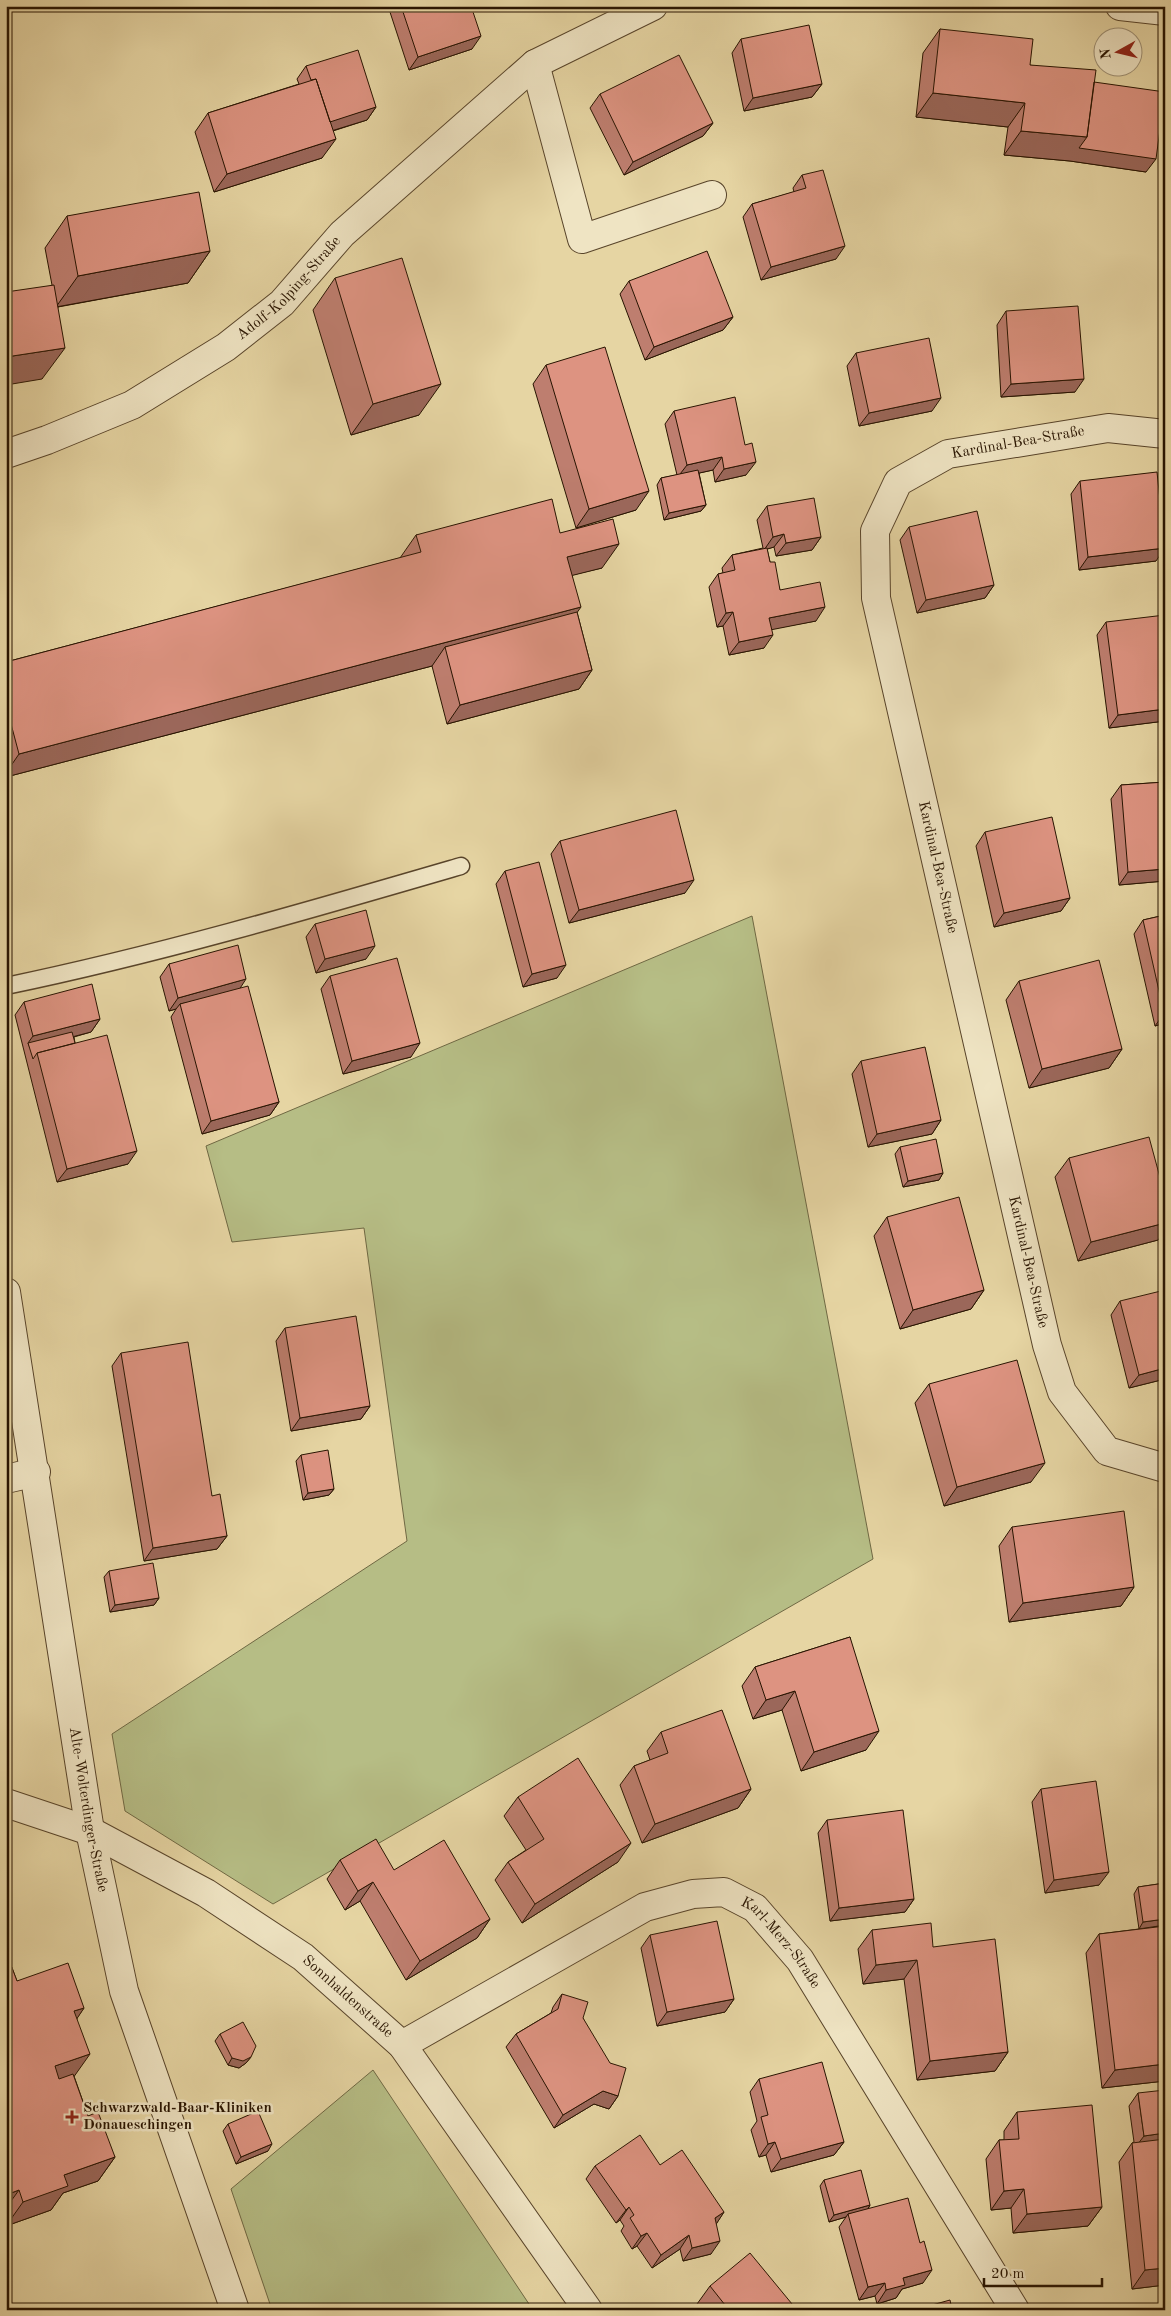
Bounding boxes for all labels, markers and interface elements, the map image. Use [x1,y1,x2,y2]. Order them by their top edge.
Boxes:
north arrow [1094,28,1144,78]
text: N [1098,47,1114,60]
street label: Adolf-Kolping-Straße [234,234,344,343]
street label: Kardinal-Bea-Straße [950,424,1086,462]
street label: Kardinal-Bea-Straße [915,800,960,935]
street label: Kardinal-Bea-Straße [1006,1194,1050,1330]
street label: Alte-Wolterdinger-Straße [66,1726,110,1893]
street label: Karl-Merz-Straße [738,1895,823,1991]
street label: Sonnhaldenstraße [299,1953,396,2041]
place label: Schwarzwald-Baar-Kliniken Donaueschingen [83,2101,272,2133]
marker: Schwarzwald-Baar-Kliniken Donaueschingen [65,2110,79,2124]
scale bar [984,2256,1101,2288]
text: 20 m [991,2267,1025,2282]

